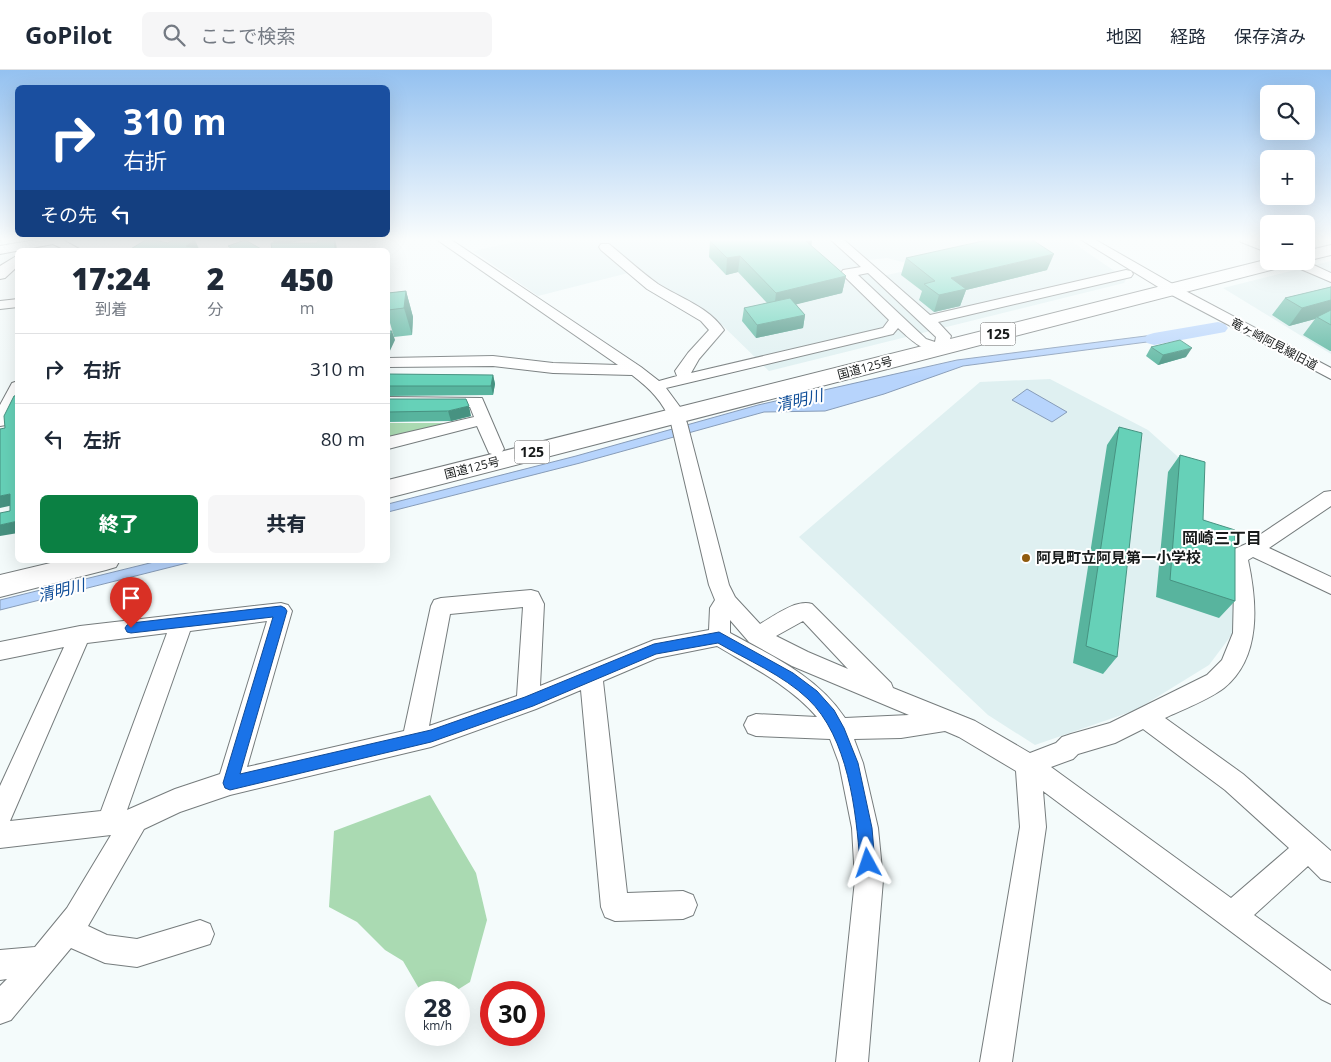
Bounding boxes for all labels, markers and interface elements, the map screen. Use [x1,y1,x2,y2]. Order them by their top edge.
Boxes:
search box [142,12,492,57]
text: GoPilot [25,18,112,51]
icon: search [160,21,188,49]
text: ここで検索 [200,23,295,49]
text: 地図 [1106,24,1142,48]
text: 経路 [1170,24,1206,48]
text: 保存済み [1234,24,1306,48]
map controls [1260,85,1315,270]
button: search [1260,85,1315,140]
text: 310 m [123,98,227,145]
icon: right [40,105,105,170]
text: 右折 [123,145,167,175]
button: + [1260,150,1315,205]
icon: left [107,200,135,228]
text: その先 [40,202,97,228]
button: − [1260,215,1315,270]
text: 17:24 [71,258,150,299]
text: 2 [207,258,224,299]
text: 450 [281,259,334,300]
text: m [300,297,315,319]
text: 到着 [95,298,127,320]
text: 分 [208,298,224,320]
street label: 竜ヶ崎阿見線旧道 [1228,314,1321,374]
road number: 125 [980,322,1016,346]
street label: 国道125号 [835,352,894,383]
icon: right [40,355,68,383]
text: 310 m [310,356,365,382]
text: 右折 [83,357,121,383]
water label: 清明川 [773,383,827,416]
icon: left [40,425,68,453]
text: 80 m [321,426,365,452]
text: 左折 [83,427,121,453]
road number: 125 [514,441,550,464]
street label: 国道125号 [442,452,501,483]
button: 終了 [40,495,198,553]
button: 共有 [208,495,365,553]
district label: 岡崎三丁目 [1182,527,1262,549]
place label: 阿見町立阿見第一小学校 [1036,547,1201,567]
marker: 阿見町立阿見第一小学校 [1020,552,1032,564]
water label: 清明川 [35,573,89,606]
pin [110,577,152,628]
icon: arrive [117,584,145,612]
position arrow [841,836,893,888]
speed limit sign: 30 [480,981,545,1046]
text: 28 [423,990,452,1024]
text: km/h [423,1017,452,1034]

